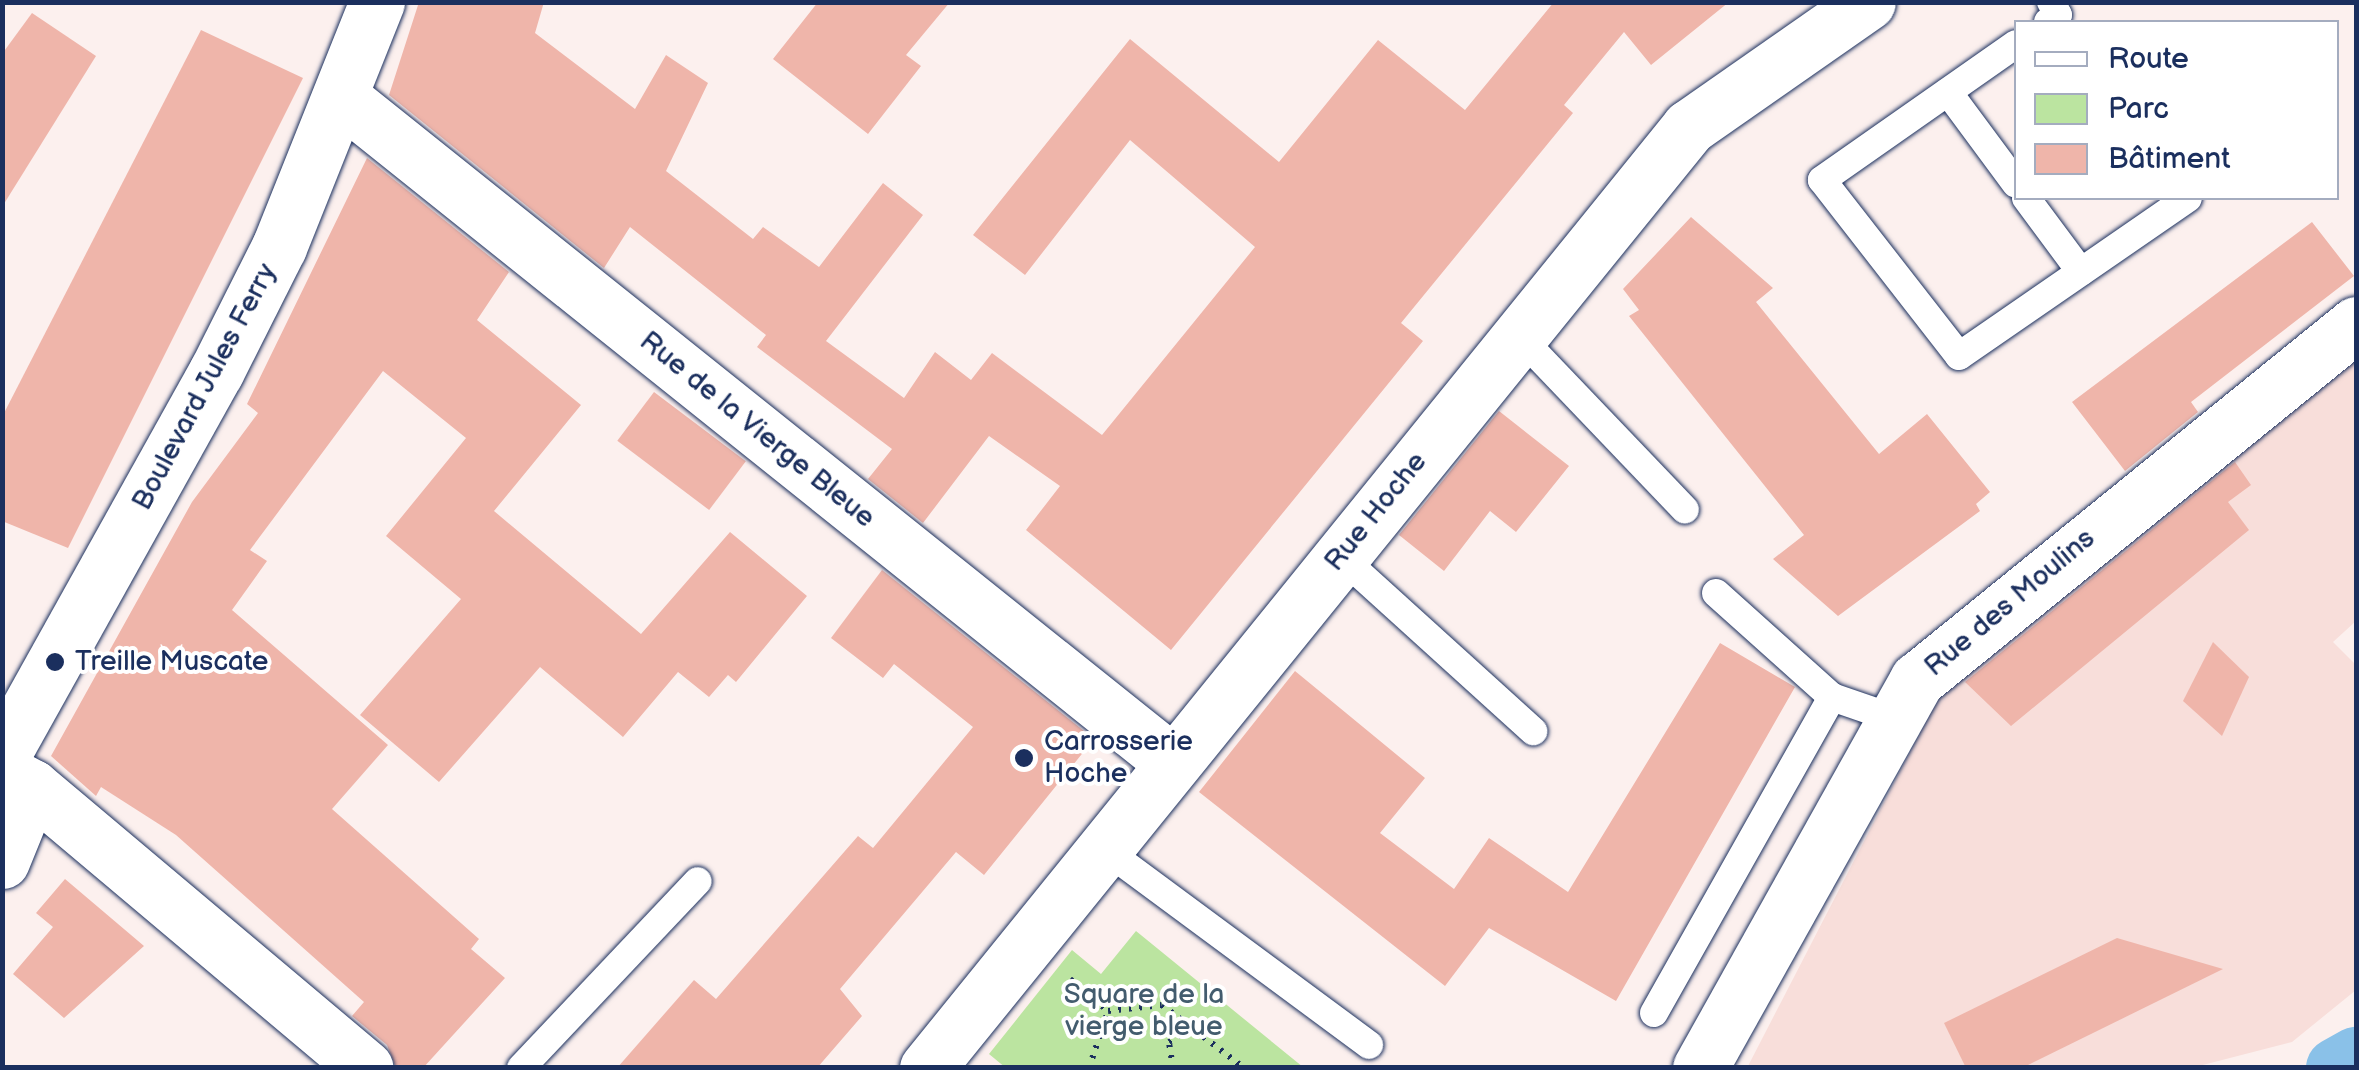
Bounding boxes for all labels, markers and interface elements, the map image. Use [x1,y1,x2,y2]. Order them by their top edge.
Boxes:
legend [2014,20,2339,200]
text: Route [2108,41,2189,77]
text: Parc [2108,91,2169,127]
text: Bâtiment [2108,141,2231,177]
street label: Boulevard Jules Ferry [125,257,285,517]
street label: Rue de la Vierge Bleue [632,325,882,535]
street label: Rue Hoche [1318,446,1434,578]
street label: Rue des Moulins [1918,522,2102,684]
place label: Treille Muscate [75,645,268,679]
marker: Treille Muscate [44,651,66,673]
place label: Carrosserie Hoche [1044,725,1193,791]
marker: Carrosserie Hoche [1013,747,1035,769]
park label: Square de la vierge bleue [1064,978,1224,1044]

